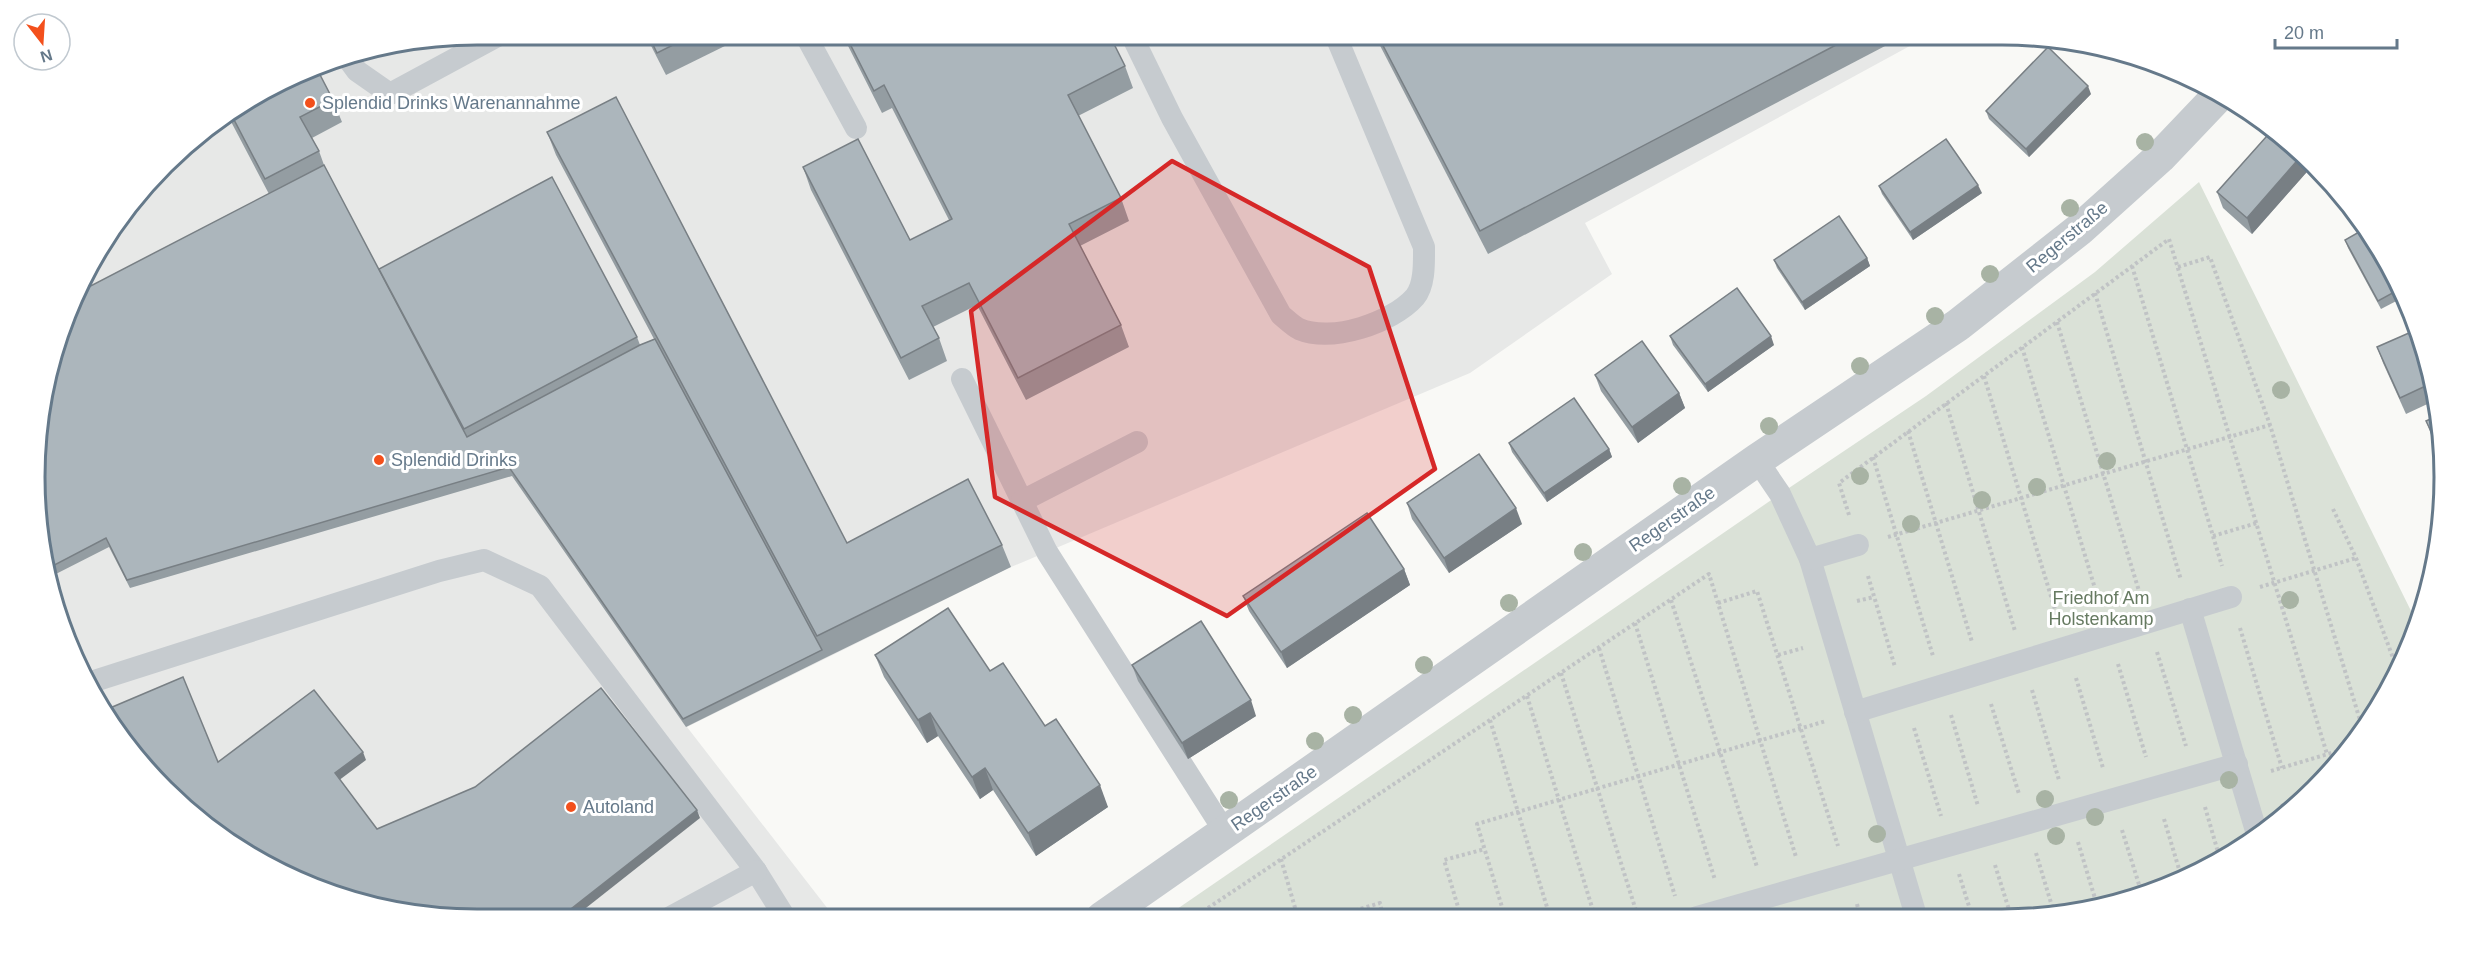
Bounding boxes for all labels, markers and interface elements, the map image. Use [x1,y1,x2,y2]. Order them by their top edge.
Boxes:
north arrow [12,12,72,72]
scale bar [2275,12,2396,50]
text: 20 m [2284,23,2324,43]
text: N [38,46,54,66]
place label: Splendid Drinks Warenannahme [322,93,580,113]
marker: Splendid Drinks Warenannahme [303,96,317,110]
street label: Regerstraße [2022,197,2112,277]
place label: Splendid Drinks [391,450,517,470]
marker: Splendid Drinks [372,453,386,467]
street label: Regerstraße [1625,482,1719,556]
park label: Friedhof Am Holstenkamp [2048,588,2154,629]
street label: Regerstraße [1227,761,1321,835]
place label: Autoland [583,797,654,817]
marker: Autoland [564,800,578,814]

